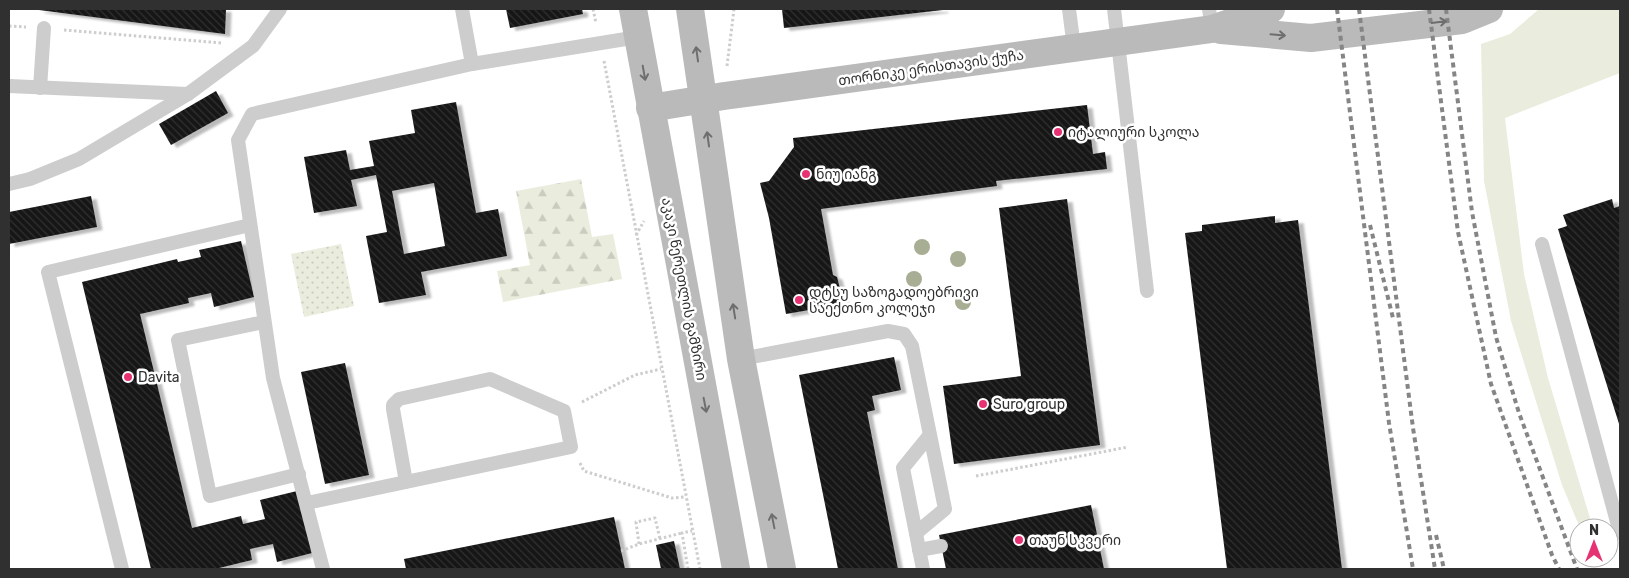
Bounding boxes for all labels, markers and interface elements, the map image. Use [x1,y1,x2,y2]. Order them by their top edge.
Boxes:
one-way arrow [1431,17,1447,27]
one-way arrow [1269,30,1285,40]
one-way arrow [691,46,701,62]
street label: თორნიკე ერისთავის ქუჩა [837,47,1025,89]
one-way arrow [639,64,649,80]
place label: იტალიური სკოლა [1068,124,1199,141]
marker: იტალიური სკოლა [1052,126,1064,138]
one-way arrow [703,131,713,147]
place label: ნიუ იანგ [816,166,877,183]
marker: ნიუ იანგ [800,168,812,180]
street label: აკაკი წერეთლის გამზირი [658,196,710,382]
place label: დტსუ საზოგადოებრივი საექთნო კოლეჯი [809,284,979,317]
marker: დტსუ საზოგადოებრივი საექთნო კოლეჯი [793,294,805,306]
one-way arrow [728,303,738,319]
place label: Davita [138,369,180,386]
marker: Davita [122,371,134,383]
place label: Suro group [993,396,1065,413]
one-way arrow [701,397,711,413]
marker: Suro group [977,398,989,410]
one-way arrow [768,514,777,530]
north arrow [1569,518,1619,568]
text: N [1589,522,1599,539]
place label: თაუნ სკვერი [1029,532,1121,549]
marker: თაუნ სკვერი [1013,534,1025,546]

